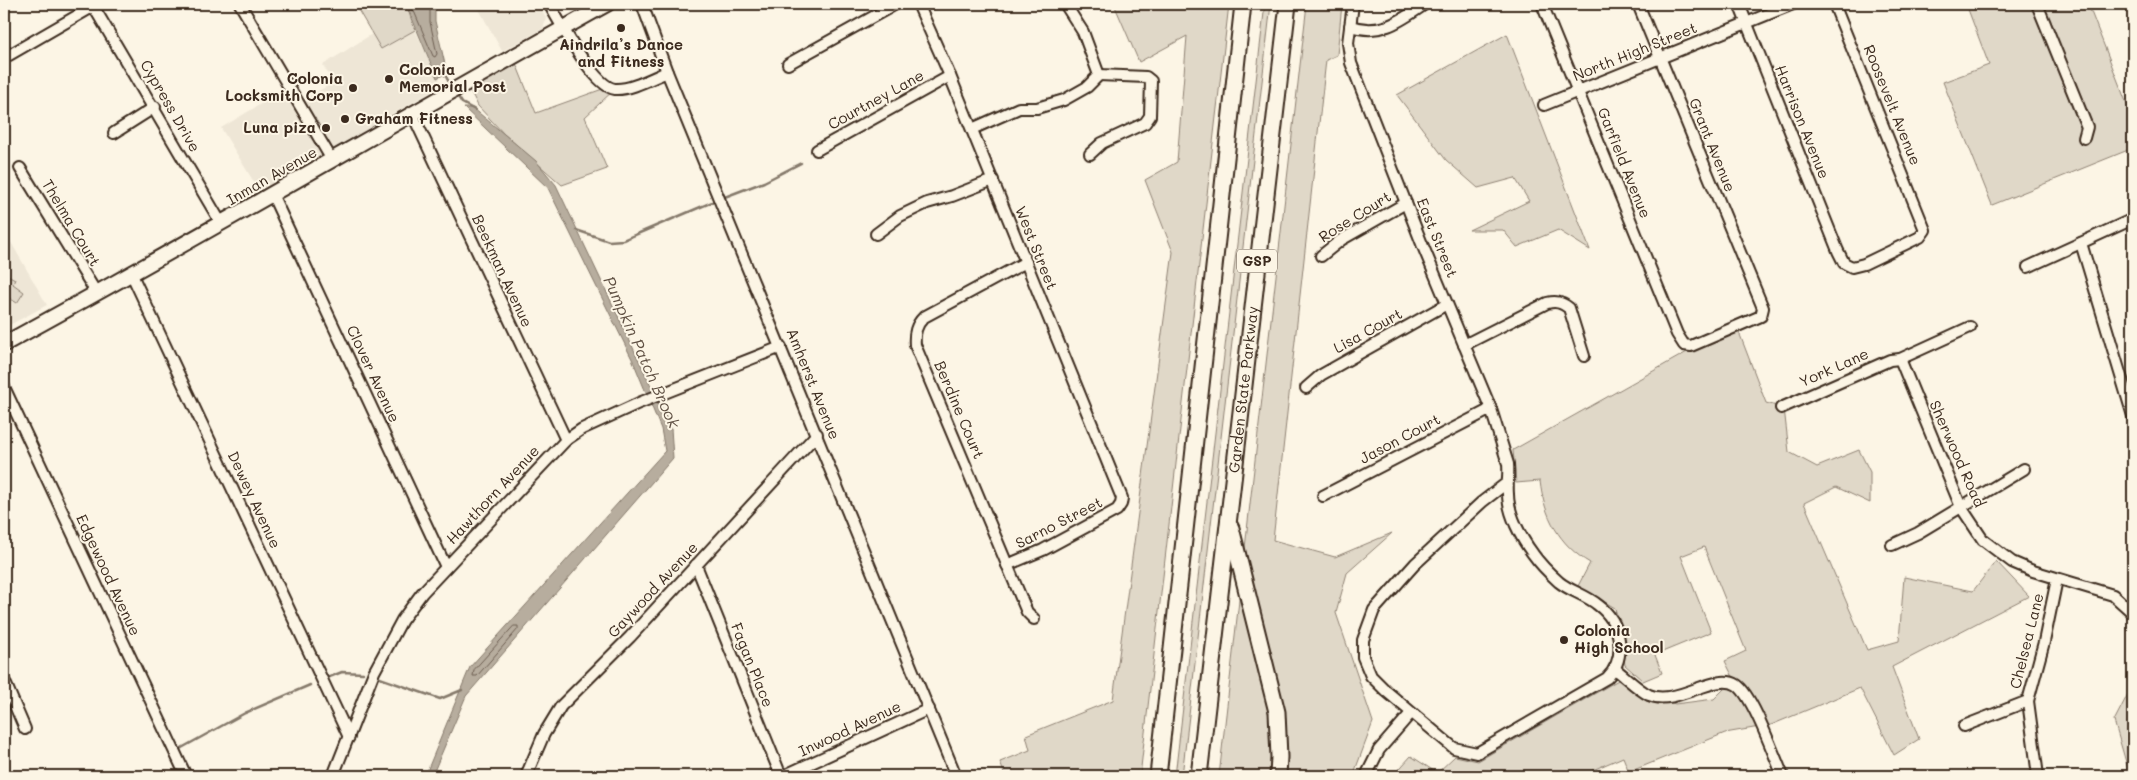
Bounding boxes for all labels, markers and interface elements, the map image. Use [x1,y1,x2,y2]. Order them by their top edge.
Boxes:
street label: North High Street [1570,17,1700,85]
marker: Aindrila’s Dance and Fitness [615,22,627,34]
place label: Aindrila’s Dance and Fitness [559,34,683,71]
street label: Roosevelt Avenue [1860,41,1926,168]
street label: Cypress Drive [136,56,205,155]
place label: Colonia Memorial Post [399,59,507,96]
street label: Harrison Avenue [1771,62,1835,181]
street label: Courtney Lane [824,64,927,134]
place label: Colonia Locksmith Corp [225,68,343,105]
marker: Colonia Memorial Post [383,73,395,85]
marker: Colonia Locksmith Corp [347,82,359,94]
street label: Grant Avenue [1685,95,1741,195]
street label: Garfield Avenue [1594,104,1656,221]
place label: Graham Fitness [355,108,473,128]
marker: Graham Fitness [339,113,351,125]
place label: Luna piza [243,117,316,137]
marker: Luna piza [320,122,332,134]
street label: Inman Avenue [223,141,320,209]
street label: Thelma Court [38,175,106,270]
street label: Rose Court [1314,186,1394,246]
street label: East Street [1413,195,1463,280]
street label: West Street [1011,203,1063,293]
street label: Beekman Avenue [468,211,538,330]
road number: GSP [1237,250,1277,272]
water label: Pumpkin Patch Brook [599,272,686,432]
street label: Lisa Court [1329,303,1406,357]
street label: Garden State Parkway [1223,305,1262,474]
street label: Clover Avenue [343,322,405,425]
street label: Amherst Avenue [783,325,845,442]
street label: York Lane [1796,343,1871,391]
street label: Berdine Court [930,358,990,462]
street label: Sherwood Road [1925,397,1990,510]
street label: Jason Court [1356,408,1443,468]
street label: Hawthorn Avenue [441,441,543,548]
street label: Dewey Avenue [224,448,286,551]
street label: Sarno Street [1012,492,1105,553]
street label: Edgewood Avenue [72,511,146,638]
street label: Gaywood Avenue [603,537,702,641]
street label: Chelsea Lane [2004,591,2048,691]
street label: Fagan Place [727,619,779,710]
place label: Colonia High School [1574,620,1664,657]
marker: Colonia High School [1558,634,1570,646]
street label: Inwood Avenue [795,696,904,761]

